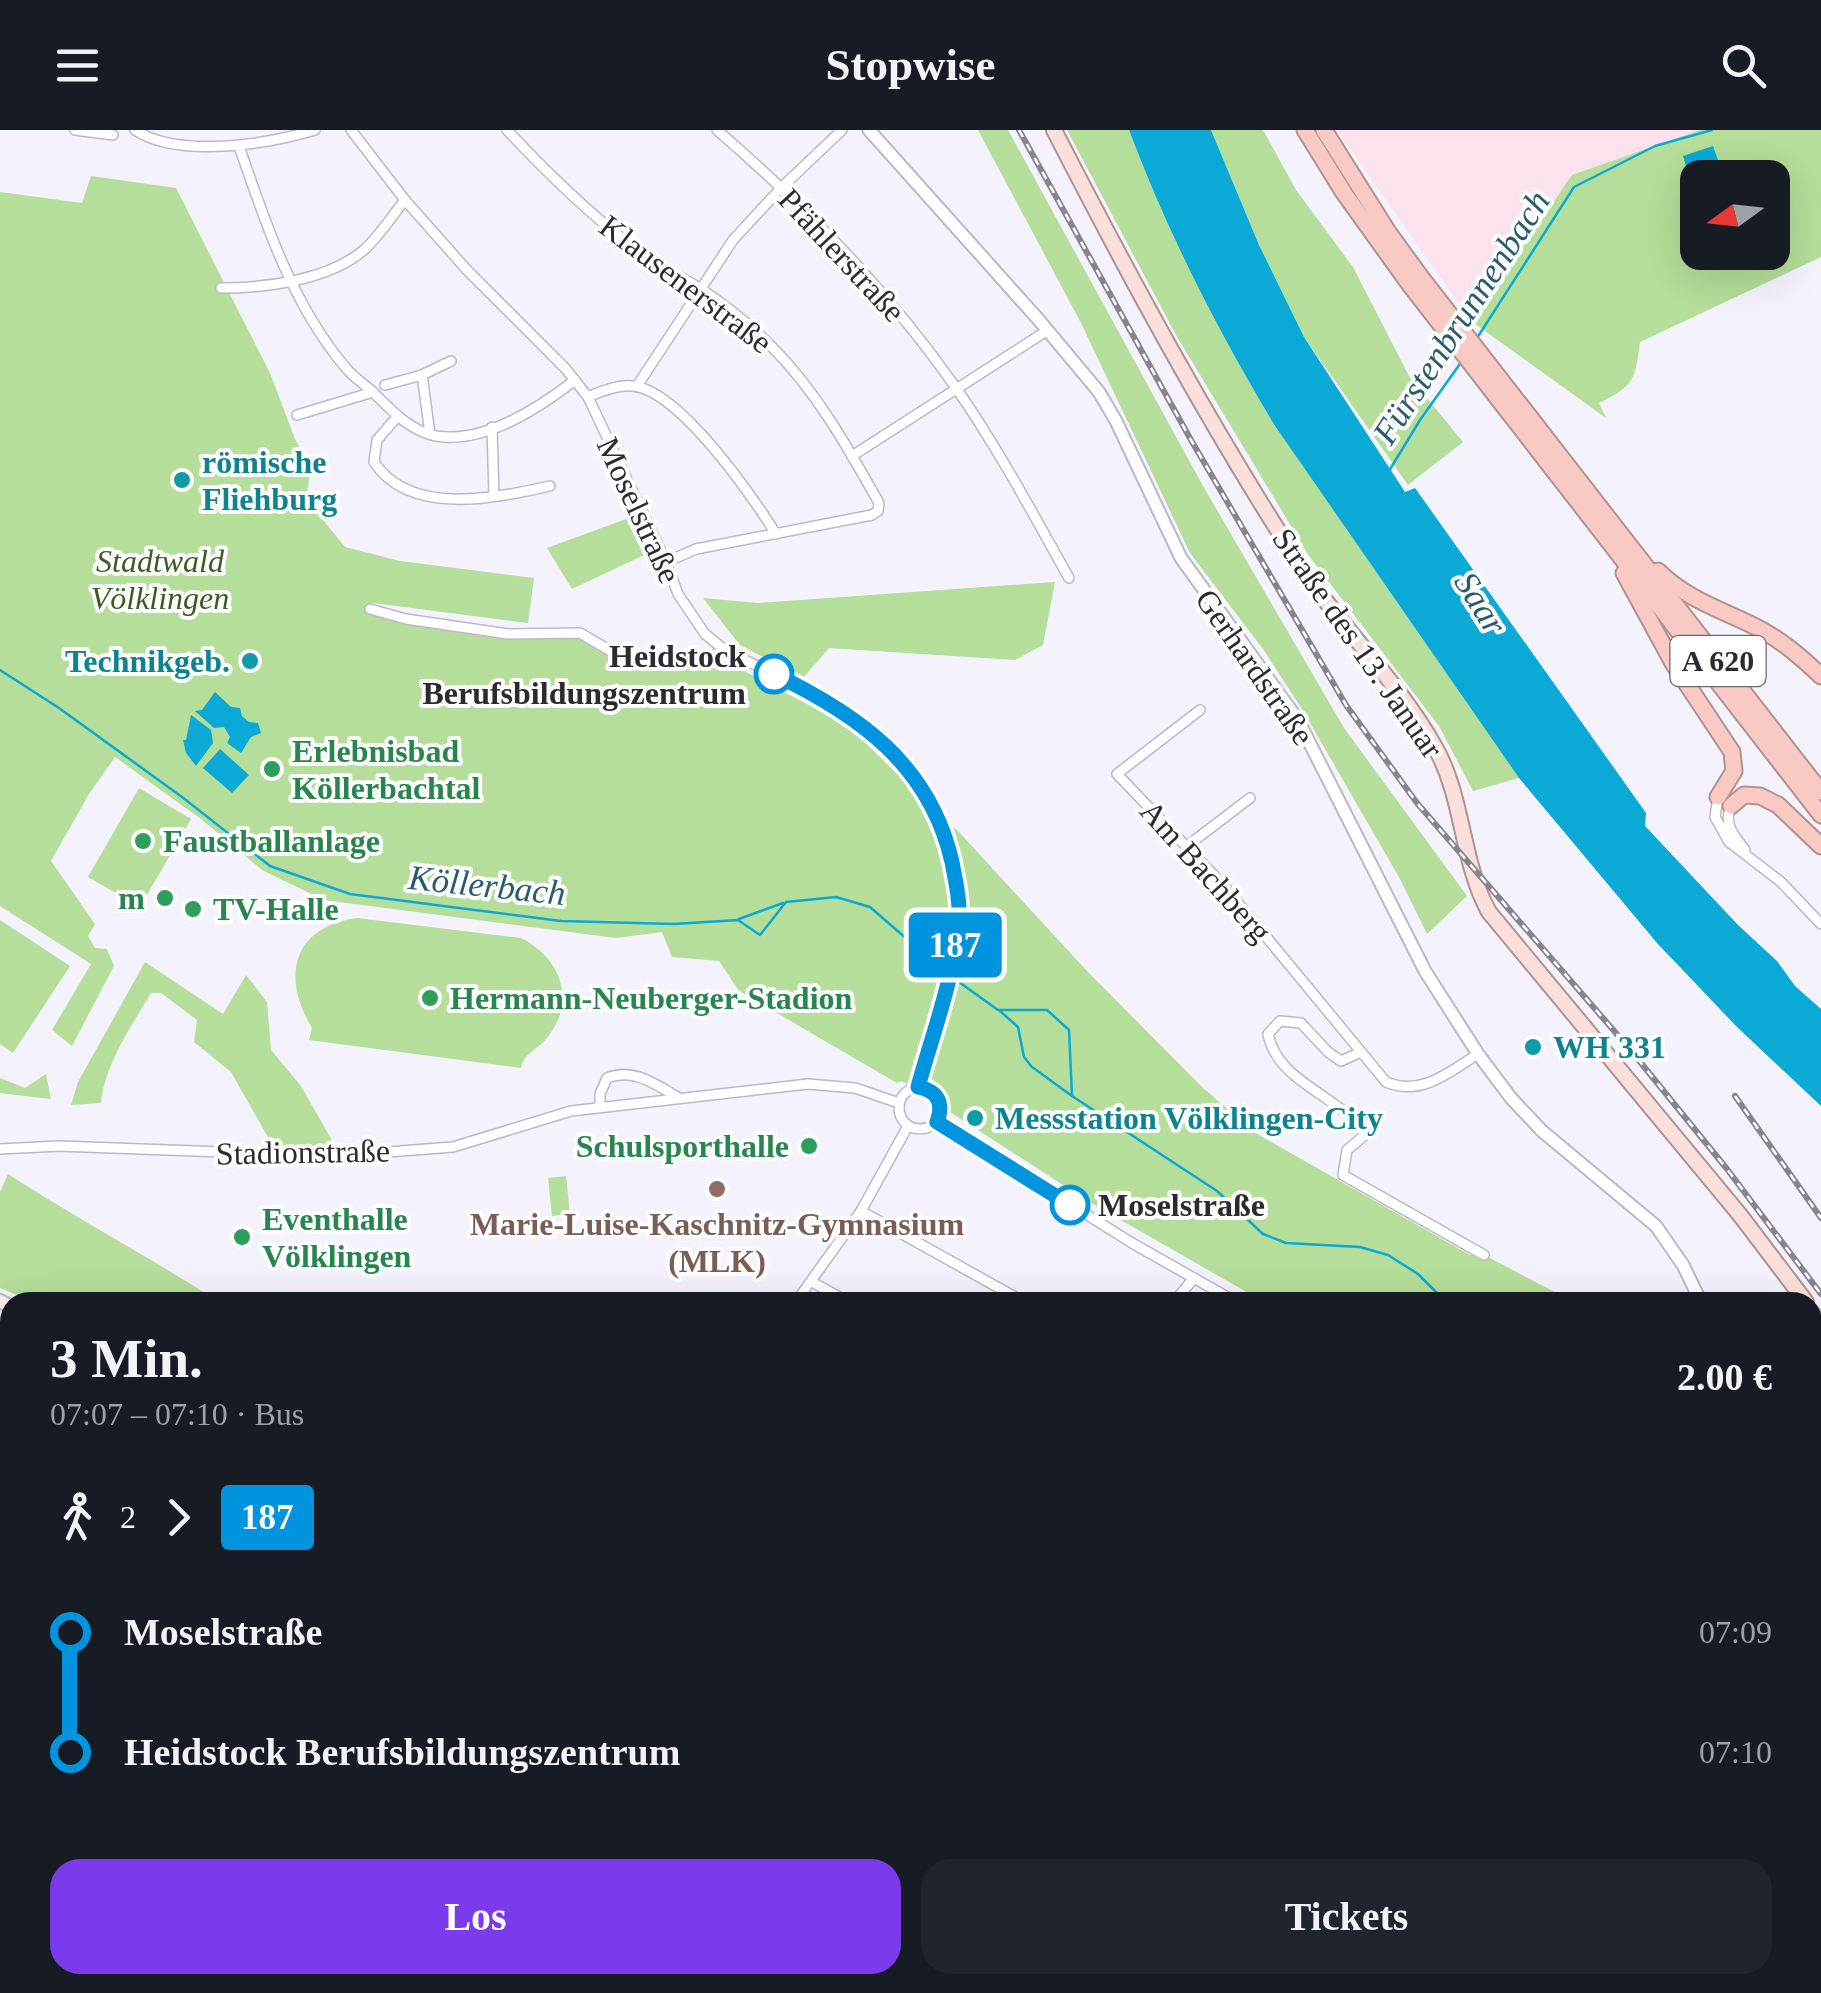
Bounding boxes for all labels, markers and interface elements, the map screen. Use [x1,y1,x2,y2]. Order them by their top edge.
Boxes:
icon: menu [50,38,105,93]
icon: search [1716,38,1771,93]
text: Stopwise [825,40,996,90]
north arrow [1680,160,1790,270]
map controls [1680,160,1790,270]
street label: Pfählerstraße [771,181,913,329]
water label: Fürstenbrunnenbach [1365,184,1558,452]
street label: Klausenerstraße [593,208,779,360]
street label: Moselstraße [590,432,688,588]
place label: römische Fliehburg [202,444,337,517]
marker: römische Fliehburg [171,469,193,491]
street label: Straße des 13. Januar [1265,521,1451,765]
park label: Stadtwald Völklingen [91,543,229,616]
water label: Saar [1447,565,1515,642]
street label: Gerhardstraße [1188,582,1322,752]
road number: A 620 [1670,636,1766,686]
place label: Heidstock Berufsbildungszentrum [422,638,746,711]
place label: Technikgeb. [65,643,230,679]
marker: Technikgeb. [239,650,261,672]
marker: Heidstock Berufsbildungszentrum [755,655,793,693]
place label: Erlebnisbad Köllerbachtal [292,733,481,806]
marker: Erlebnisbad Köllerbachtal [261,758,283,780]
street label: Am Bachberg [1133,793,1279,949]
place label: Faustballanlage [163,823,380,859]
marker: Faustballanlage [132,830,154,852]
water label: Köllerbach [406,858,567,913]
place label: m [118,880,145,916]
marker: m [154,887,176,909]
place label: TV-Halle [213,891,339,927]
marker: TV-Halle [182,898,204,920]
line badge: 187 [898,912,1012,978]
text: 187 [929,926,981,965]
place label: Hermann-Neuberger-Stadion [450,980,853,1016]
marker: Hermann-Neuberger-Stadion [419,987,441,1009]
place label: WH 331 [1553,1029,1666,1065]
marker: WH 331 [1522,1036,1544,1058]
place label: Messstation Völklingen-City [995,1100,1383,1136]
marker: Messstation Völklingen-City [964,1107,986,1129]
place label: Schulsporthalle [576,1128,789,1164]
street label: Stadionstraße [216,1132,390,1172]
marker: Schulsporthalle [798,1135,820,1157]
marker: Marie-Luise-Kaschnitz-Gymnasium (MLK) [706,1178,728,1200]
marker: Moselstraße [1051,1186,1089,1224]
place label: Moselstraße [1098,1187,1265,1223]
place label: Eventhalle Völklingen [262,1201,412,1274]
place label: Marie-Luise-Kaschnitz-Gymnasium (MLK) [470,1206,964,1279]
marker: Eventhalle Völklingen [231,1226,253,1248]
text: 3 Min. [50,1328,203,1389]
text: 2.00 € [1677,1356,1772,1398]
text: 07:07 – 07:10 · Bus [50,1396,304,1432]
icon: walk [50,1490,105,1545]
icon: forward [151,1490,206,1545]
text: 187 [241,1498,294,1537]
text: 2 [120,1499,136,1535]
text: Moselstraße [124,1611,322,1653]
text: 07:09 [1699,1614,1772,1650]
text: Heidstock Berufsbildungszentrum [124,1731,680,1773]
text: 07:10 [1699,1734,1772,1770]
button: Los [50,1859,901,1974]
button: Tickets [921,1859,1772,1974]

